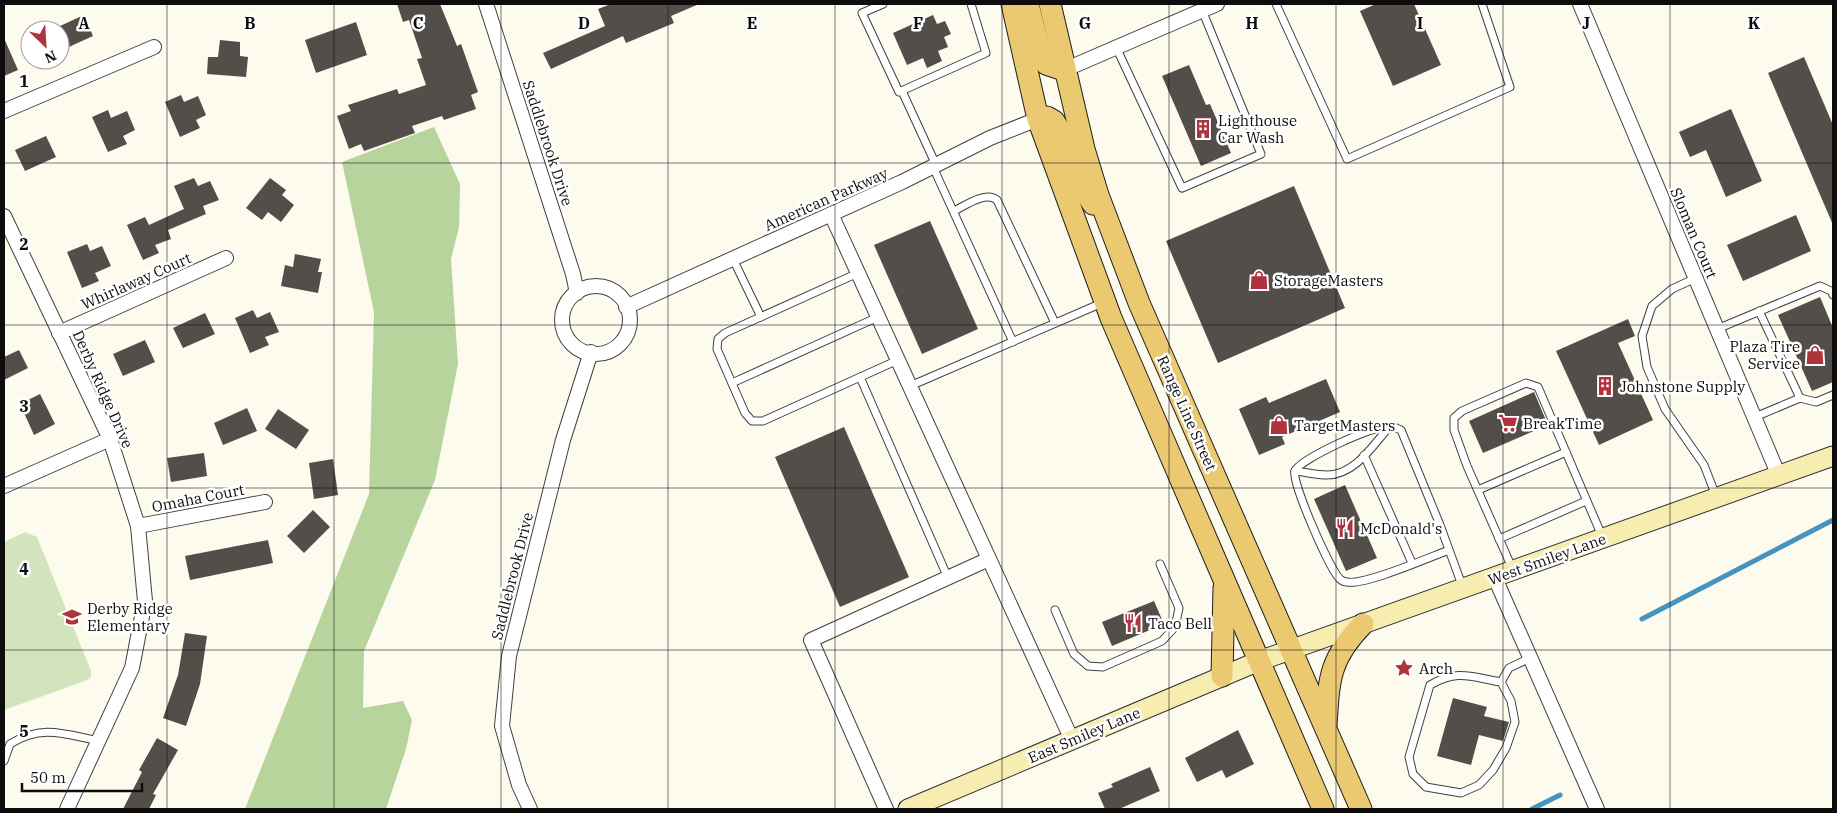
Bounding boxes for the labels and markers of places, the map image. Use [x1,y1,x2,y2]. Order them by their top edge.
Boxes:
place label: Lighthouse Car Wash [1218,111,1297,147]
building icon: Lighthouse Car Wash [1192,118,1214,140]
shop icon: StorageMasters [1248,269,1270,291]
place label: StorageMasters [1274,271,1383,290]
place label: Plaza Tire Service [1729,337,1800,373]
shop icon: Plaza Tire Service [1804,344,1826,366]
building icon: Johnstone Supply [1594,375,1616,397]
place label: Johnstone Supply [1620,377,1745,396]
supermarket icon: BreakTime [1497,412,1519,434]
shop icon: TargetMasters [1268,414,1290,436]
place label: BreakTime [1523,414,1602,433]
place label: TargetMasters [1294,416,1395,435]
restaurant icon: McDonald's [1334,517,1356,539]
place label: McDonald's [1360,519,1442,538]
place label: Derby Ridge Elementary [87,599,173,635]
school or university icon: Derby Ridge Elementary [61,606,83,628]
restaurant icon: Taco Bell [1122,612,1144,634]
place label: Taco Bell [1148,614,1212,633]
place icon: Arch [1393,657,1415,679]
place label: Arch [1419,659,1453,678]

